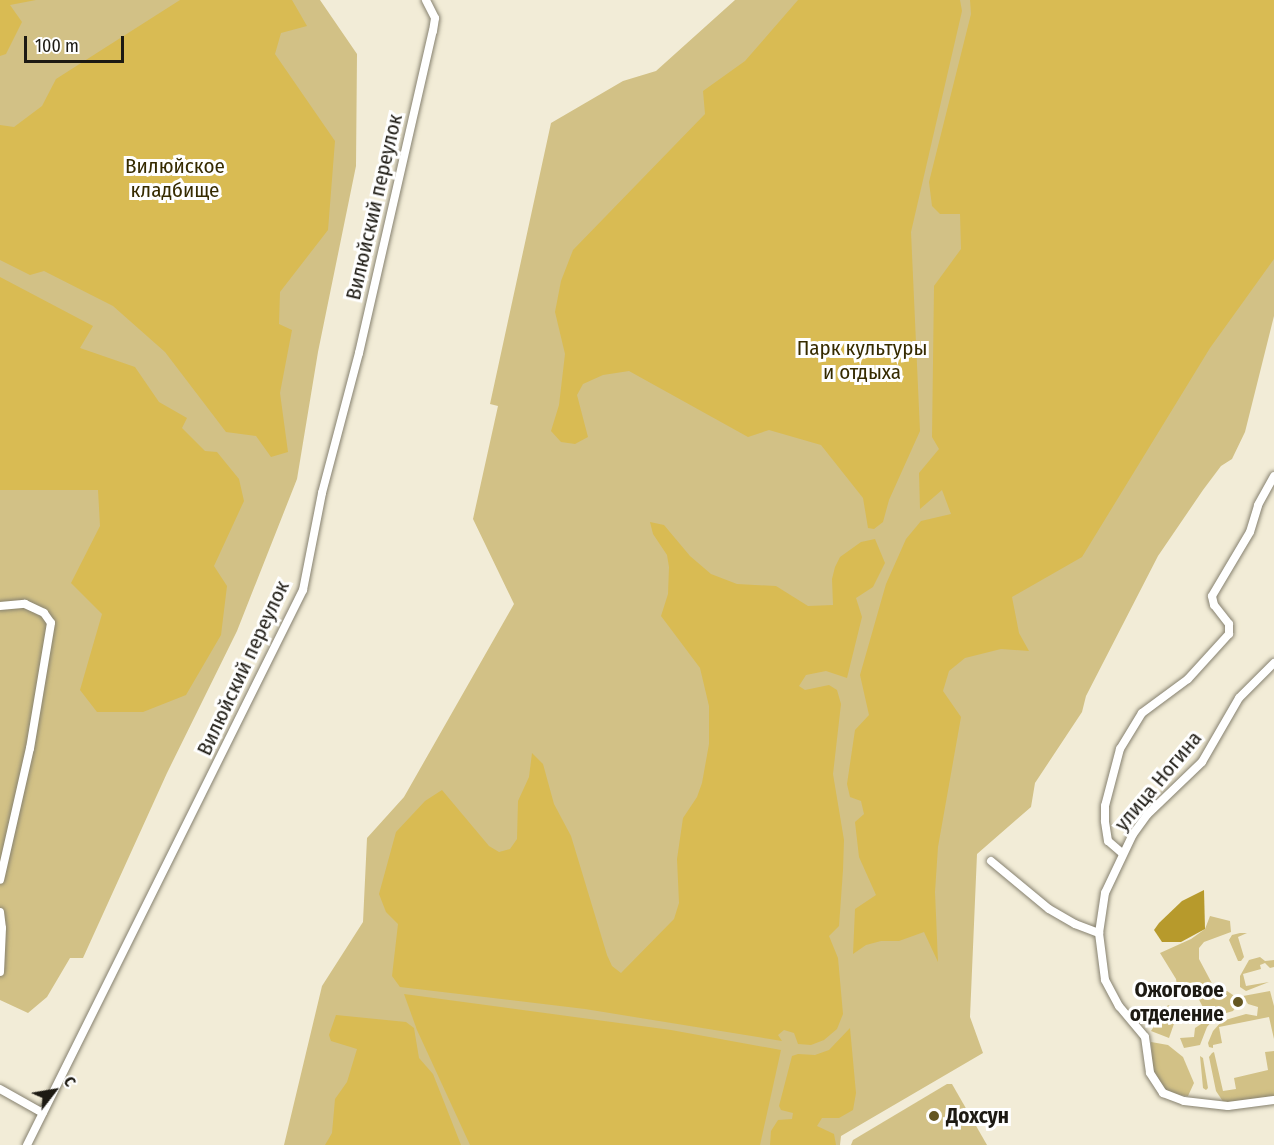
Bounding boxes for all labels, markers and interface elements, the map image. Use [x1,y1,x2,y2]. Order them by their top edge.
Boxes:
scale bar [27,24,128,62]
text: 100 m [35,35,79,57]
street label: Вилюйский переулок [340,112,408,302]
park label: Вилюйское кладбище [125,153,225,203]
park label: Парк культуры и отдыха [797,335,927,385]
street label: Вилюйский переулок [191,577,295,759]
street label: улица Ногина [1109,726,1207,836]
place label: Ожоговое отделение [1130,977,1224,1027]
marker: Ожоговое отделение [1229,993,1247,1011]
north arrow [24,1061,84,1121]
text: С [60,1073,80,1090]
place label: Дохсун [946,1103,1009,1129]
marker: Дохсун [927,1109,941,1123]

